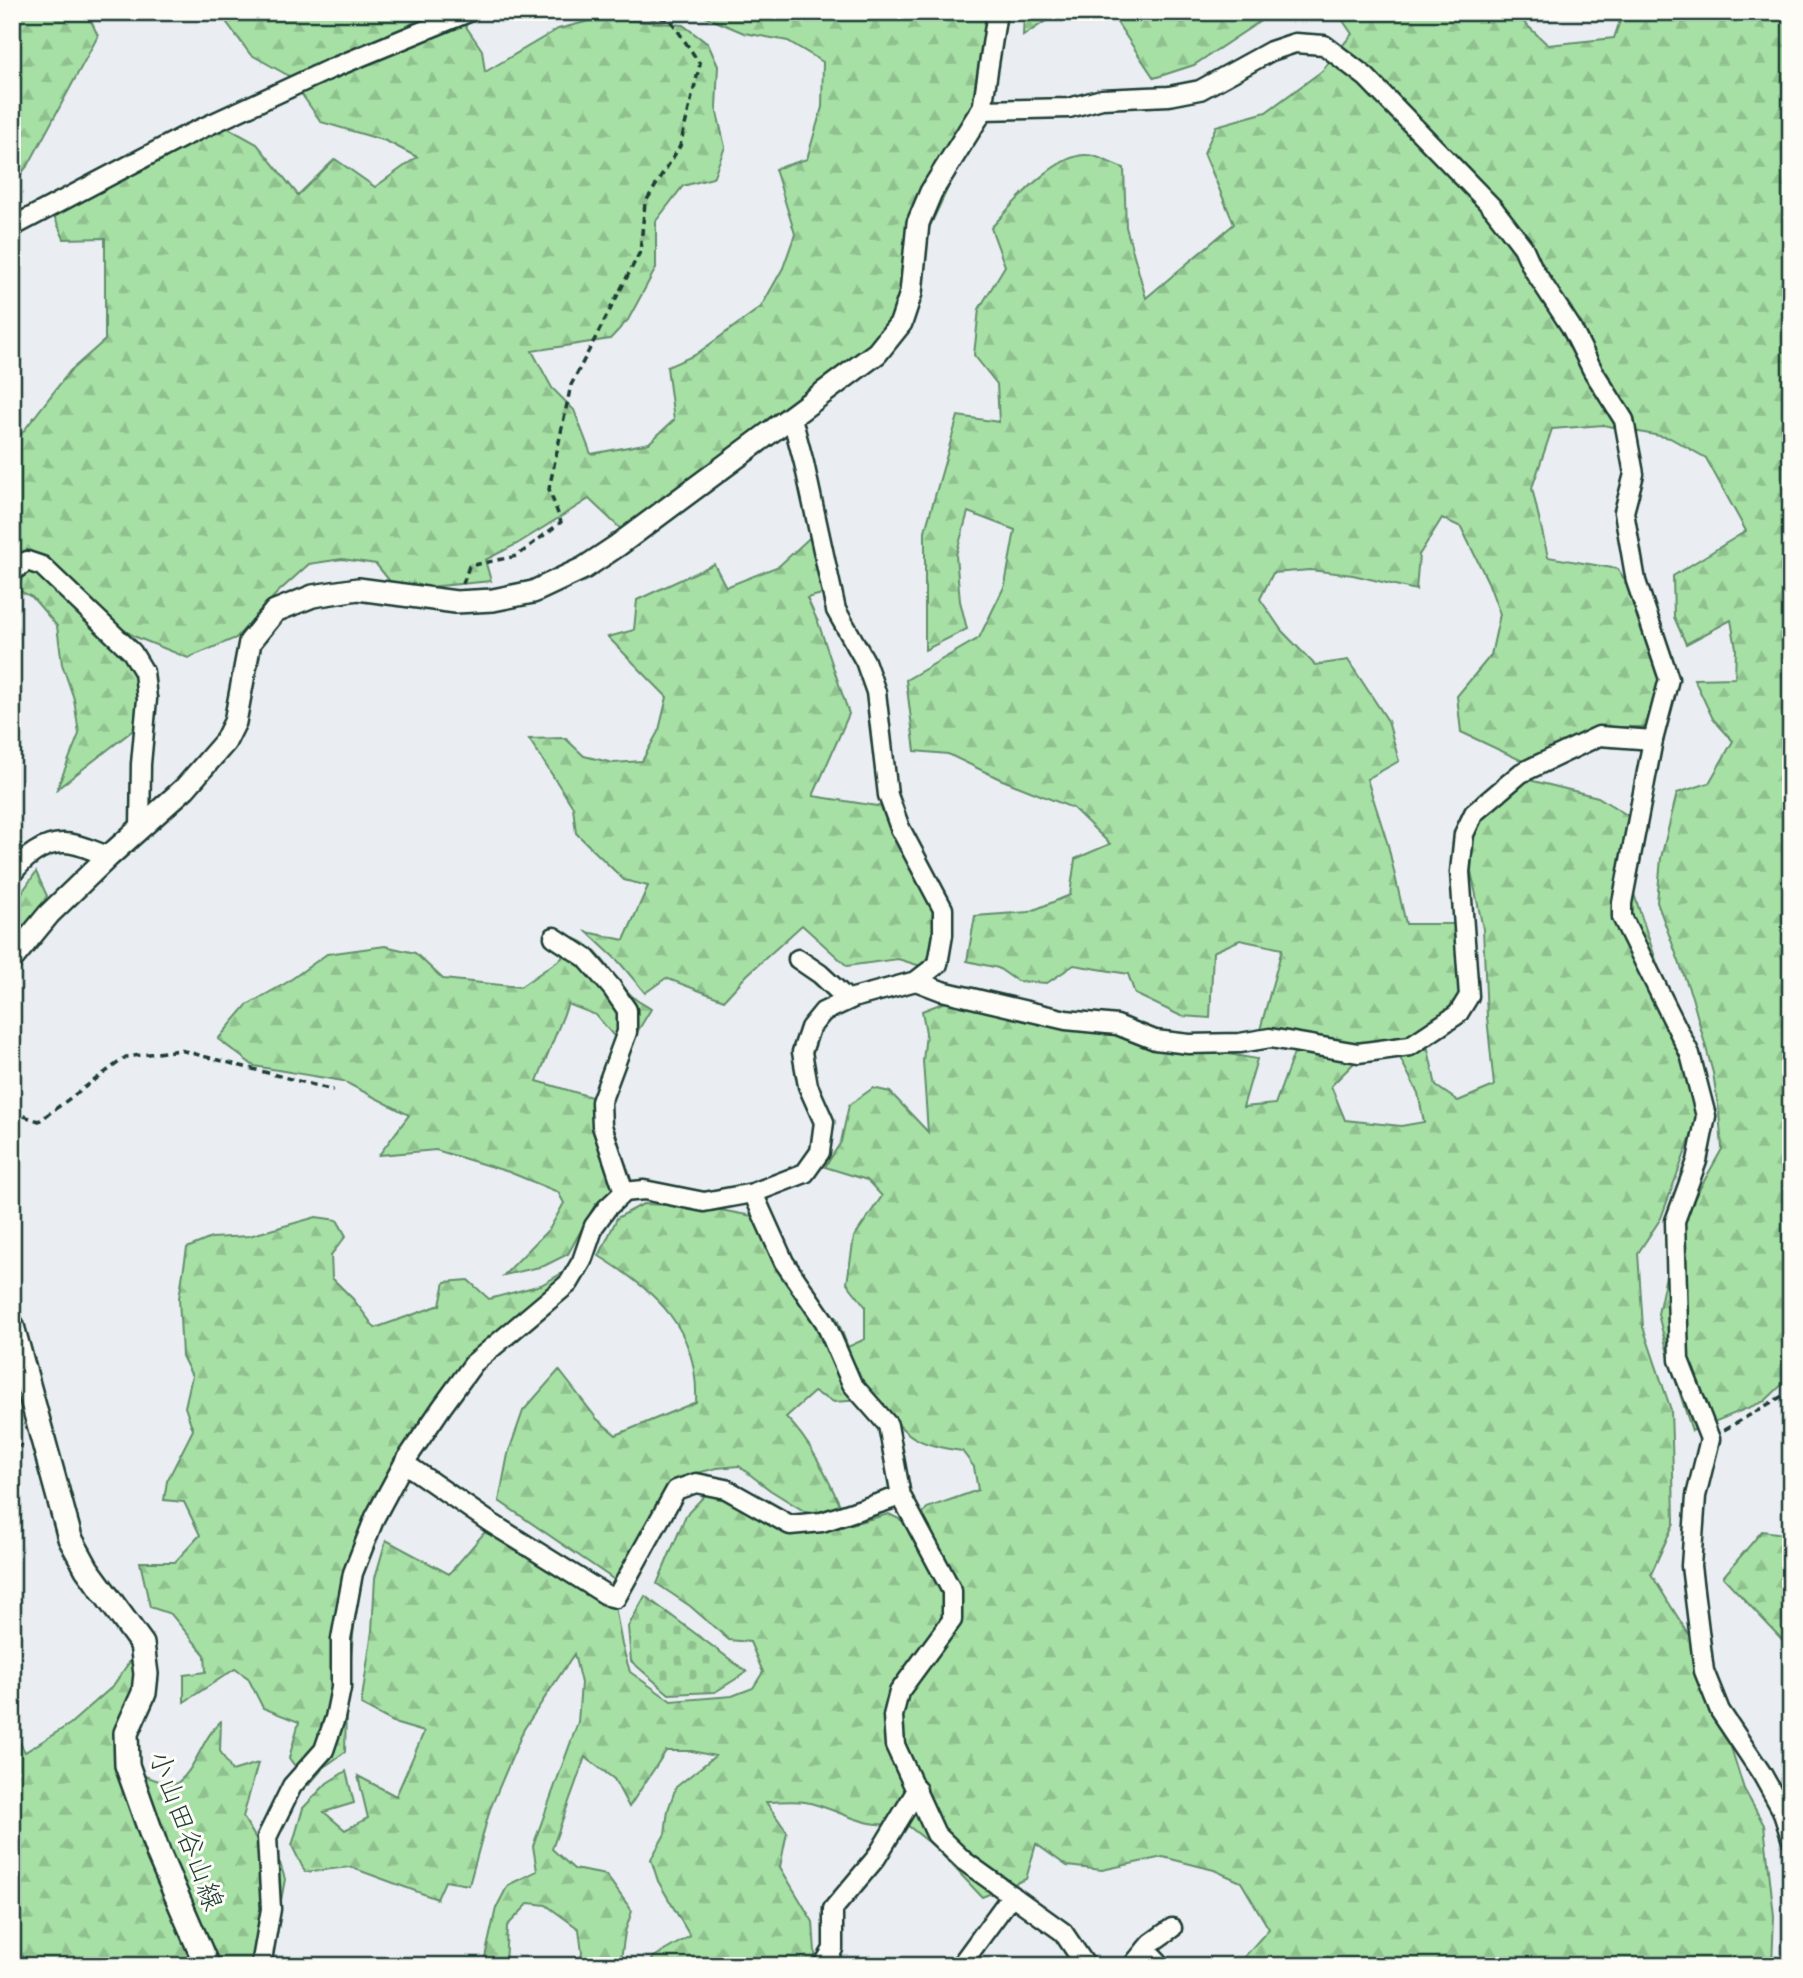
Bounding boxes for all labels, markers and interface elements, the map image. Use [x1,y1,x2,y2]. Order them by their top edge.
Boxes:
street label: 小山田谷山線 [141,1745,232,1915]

